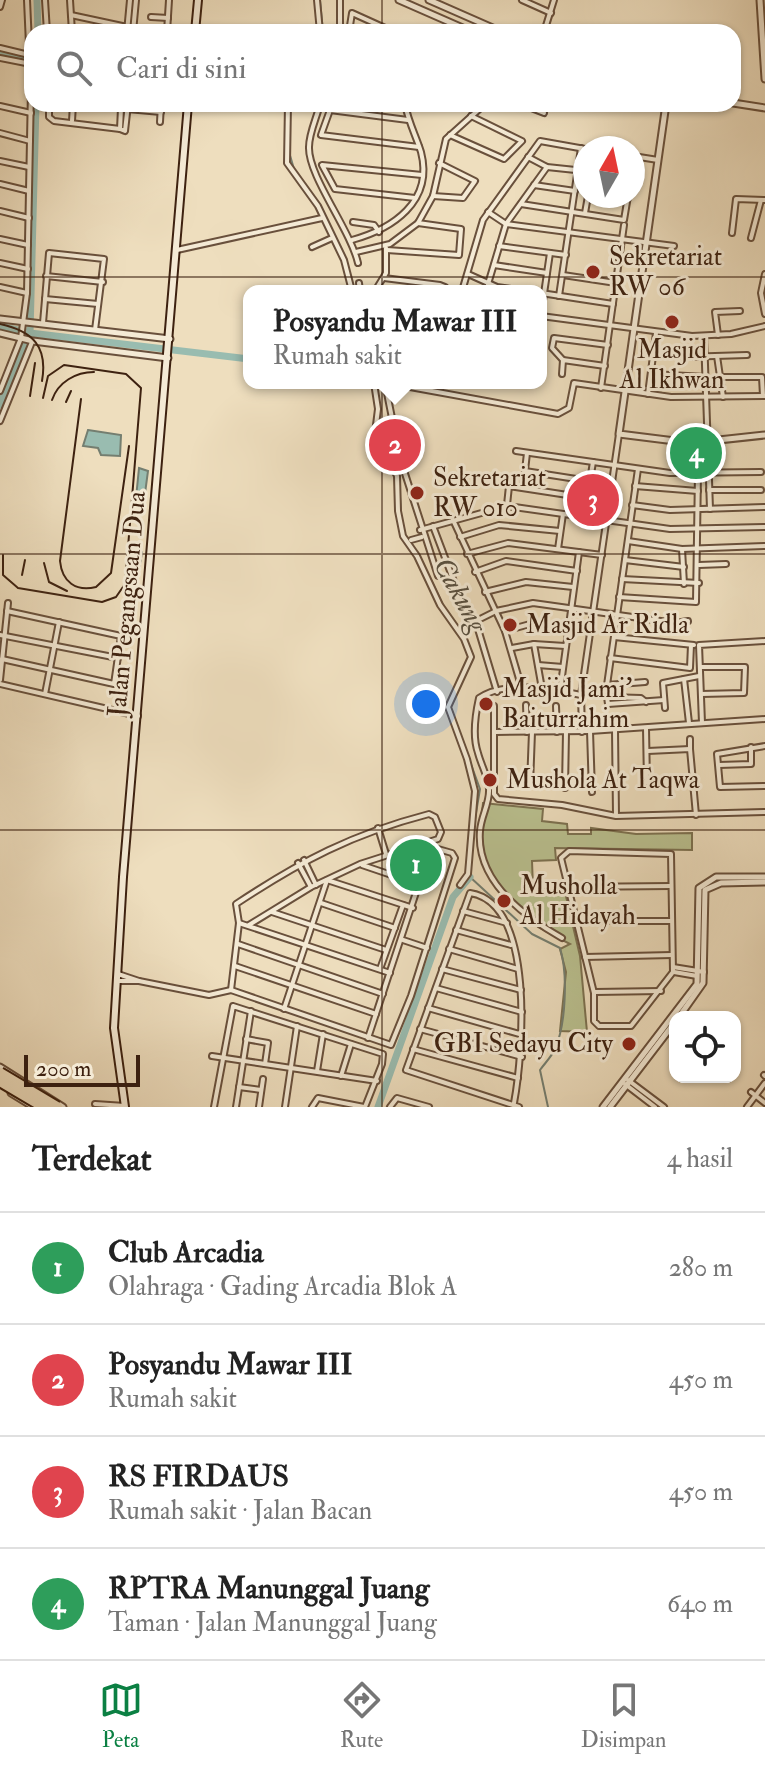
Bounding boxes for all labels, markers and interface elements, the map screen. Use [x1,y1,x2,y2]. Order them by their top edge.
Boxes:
search box [24,24,741,112]
icon: search [52,46,96,90]
text: Cari di sini [116,50,246,87]
north arrow [573,136,645,208]
place label: Sekretariat RW 06 [609,241,722,303]
marker: Sekretariat RW 06 [584,263,602,281]
popup [243,285,547,389]
text: Posyandu Mawar III [273,303,517,340]
marker: Masjid Al Ikhwan [663,313,681,331]
place label: Masjid Al Ikhwan [619,334,724,396]
text: Rumah sakit [273,340,402,372]
pin: 2 [369,415,421,475]
pin: 4 [670,423,722,483]
place label: Sekretariat RW 010 [433,462,546,524]
pin: 3 [567,470,619,530]
marker: Sekretariat RW 010 [408,484,426,502]
street label: Jalan Pegangsaan Dua [101,490,153,719]
water label: Cakung [425,551,496,640]
place label: Masjid Ar Ridla [526,609,689,641]
marker: Masjid Ar Ridla [501,616,519,634]
place label: Masjid Jami' Baiturrahim [502,673,632,735]
your location [406,684,446,724]
marker: Masjid Jami' Baiturrahim [477,695,495,713]
place label: Mushola At Taqwa [506,764,700,796]
marker: Mushola At Taqwa [481,771,499,789]
pin: 1 [390,835,442,895]
place label: Musholla Al Hidayah [519,870,636,932]
marker: Musholla Al Hidayah [495,892,513,910]
map controls [669,1011,741,1083]
button: locate [669,1011,741,1083]
place label: GBI Sedayu City [434,1028,614,1060]
marker: GBI Sedayu City [620,1035,638,1053]
scale bar [24,1051,140,1087]
text: 200 m [36,1055,91,1083]
text: Terdekat [32,1138,152,1181]
text: 4 hasil [667,1143,733,1175]
text: Club Arcadia [108,1234,264,1271]
text: 1 [53,1252,63,1284]
text: 280 m [669,1252,733,1284]
text: Olahraga · Gading Arcadia Blok A [108,1271,457,1303]
text: Posyandu Mawar III [108,1346,352,1383]
text: 2 [51,1364,65,1396]
text: 450 m [669,1364,733,1396]
text: Rumah sakit [108,1383,237,1415]
text: RS FIRDAUS [108,1458,289,1495]
text: 3 [53,1476,63,1508]
text: 450 m [669,1476,733,1508]
text: Rumah sakit · Jalan Bacan [108,1495,372,1527]
text: RPTRA Manunggal Juang [108,1570,430,1607]
text: 4 [51,1588,65,1620]
text: 640 m [667,1588,733,1620]
text: Taman · Jalan Manunggal Juang [108,1607,437,1639]
tab: Peta [99,1678,143,1754]
tab: Rute [340,1678,384,1754]
tab: Disimpan [581,1678,666,1754]

